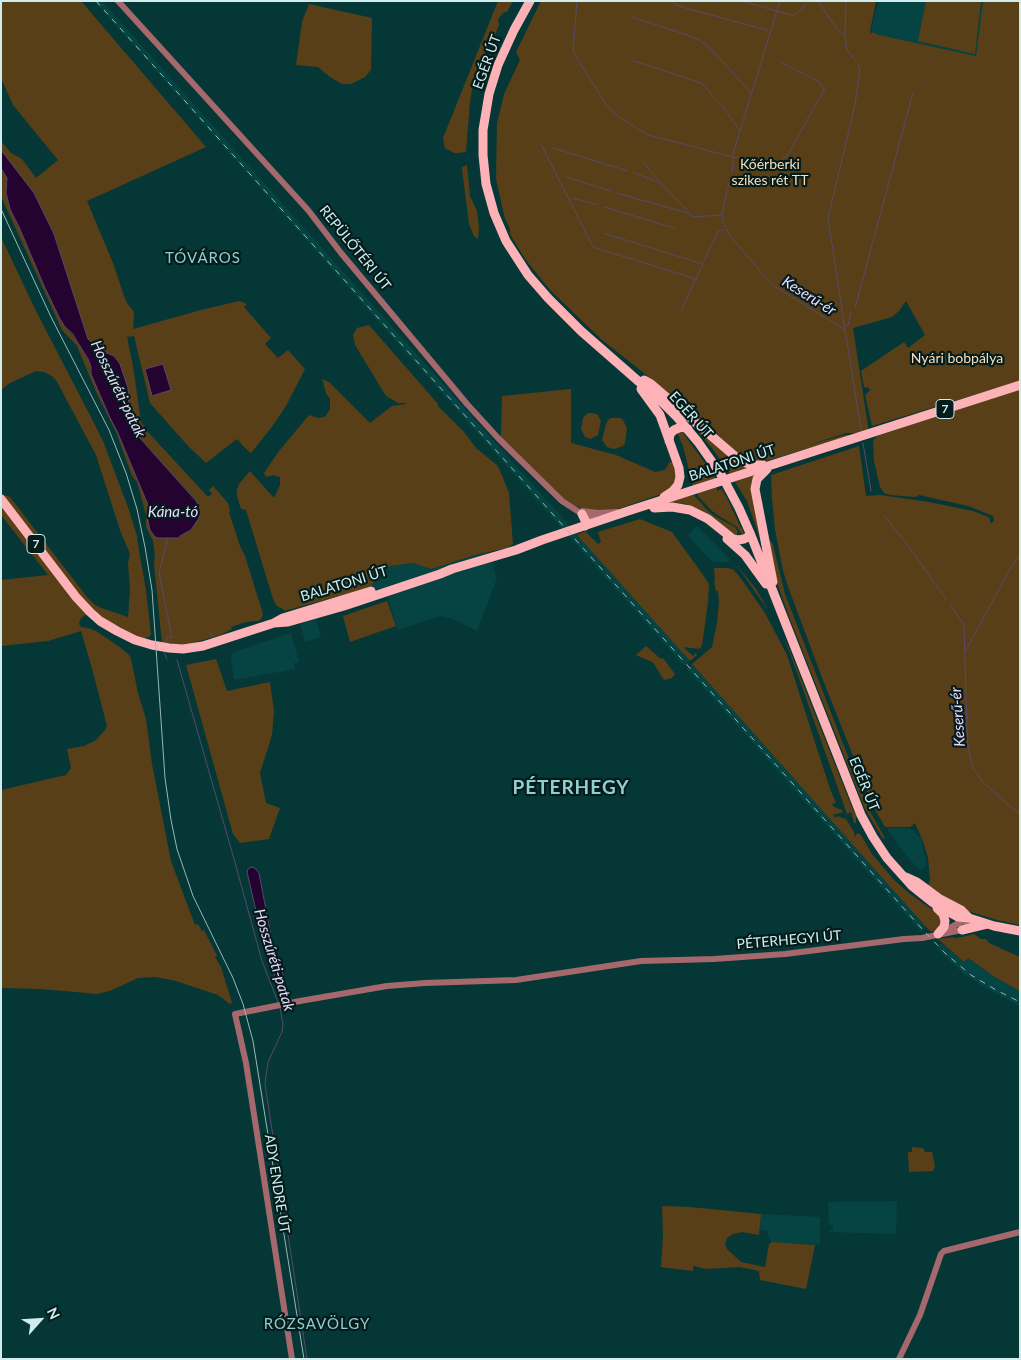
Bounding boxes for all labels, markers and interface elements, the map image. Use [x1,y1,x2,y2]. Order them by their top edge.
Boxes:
street label: EGÉR ÚT [469,32,505,92]
park label: Kőérberki szikes rét TT [732,156,808,188]
street label: REPÜLŐTÉRI ÚT [316,202,394,294]
district label: TÓVÁROS [164,249,242,267]
water label: Keserű-ér [779,273,839,319]
water label: Hosszúréti-patak [87,337,149,441]
park label: Nyári bobpálya [911,350,1003,366]
street label: EGÉR ÚT [666,388,716,442]
road number: 7 [936,399,954,418]
street label: BALATONI ÚT [687,441,777,485]
water label: Kána-tó [148,503,198,521]
road number: 7 [27,534,45,554]
street label: BALATONI ÚT [299,563,389,605]
water label: Keserű-ér [947,687,969,747]
street label: EGÉR ÚT [846,754,882,814]
district label: PÉTERHEGY [511,777,631,799]
water label: Hosszúréti-patak [250,907,298,1013]
street label: PÉTERHEGYI ÚT [736,927,842,953]
street label: ADY ENDRE ÚT [261,1133,293,1235]
north arrow [15,1295,65,1345]
text: N [44,1305,64,1322]
district label: RÓZSAVÖLGY [262,1315,372,1333]

